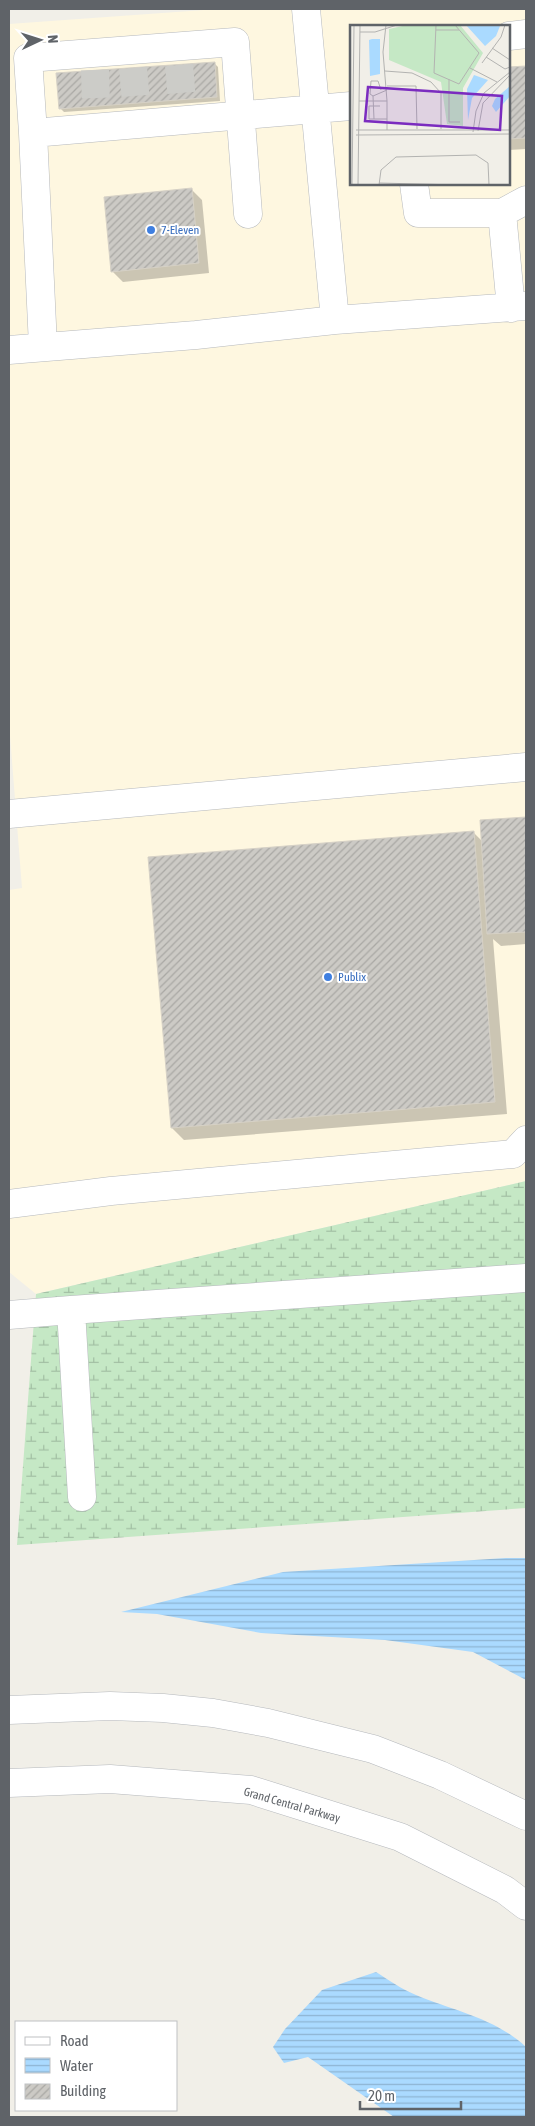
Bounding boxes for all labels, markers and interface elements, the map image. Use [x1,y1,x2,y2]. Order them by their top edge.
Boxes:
north arrow [15,15,65,65]
inset map [350,25,510,185]
text: N [45,34,61,44]
place label: 7-Eleven [161,223,199,237]
marker: 7-Eleven [145,224,157,236]
place label: Publix [338,970,366,984]
marker: Publix [322,971,334,983]
street label: Grand Central Parkway [242,1785,342,1826]
legend [15,2021,178,2111]
text: Road [60,2032,89,2049]
text: Water [60,2057,93,2074]
scale bar [360,2078,461,2110]
text: Building [60,2082,106,2099]
text: 20 m [368,2087,395,2104]

